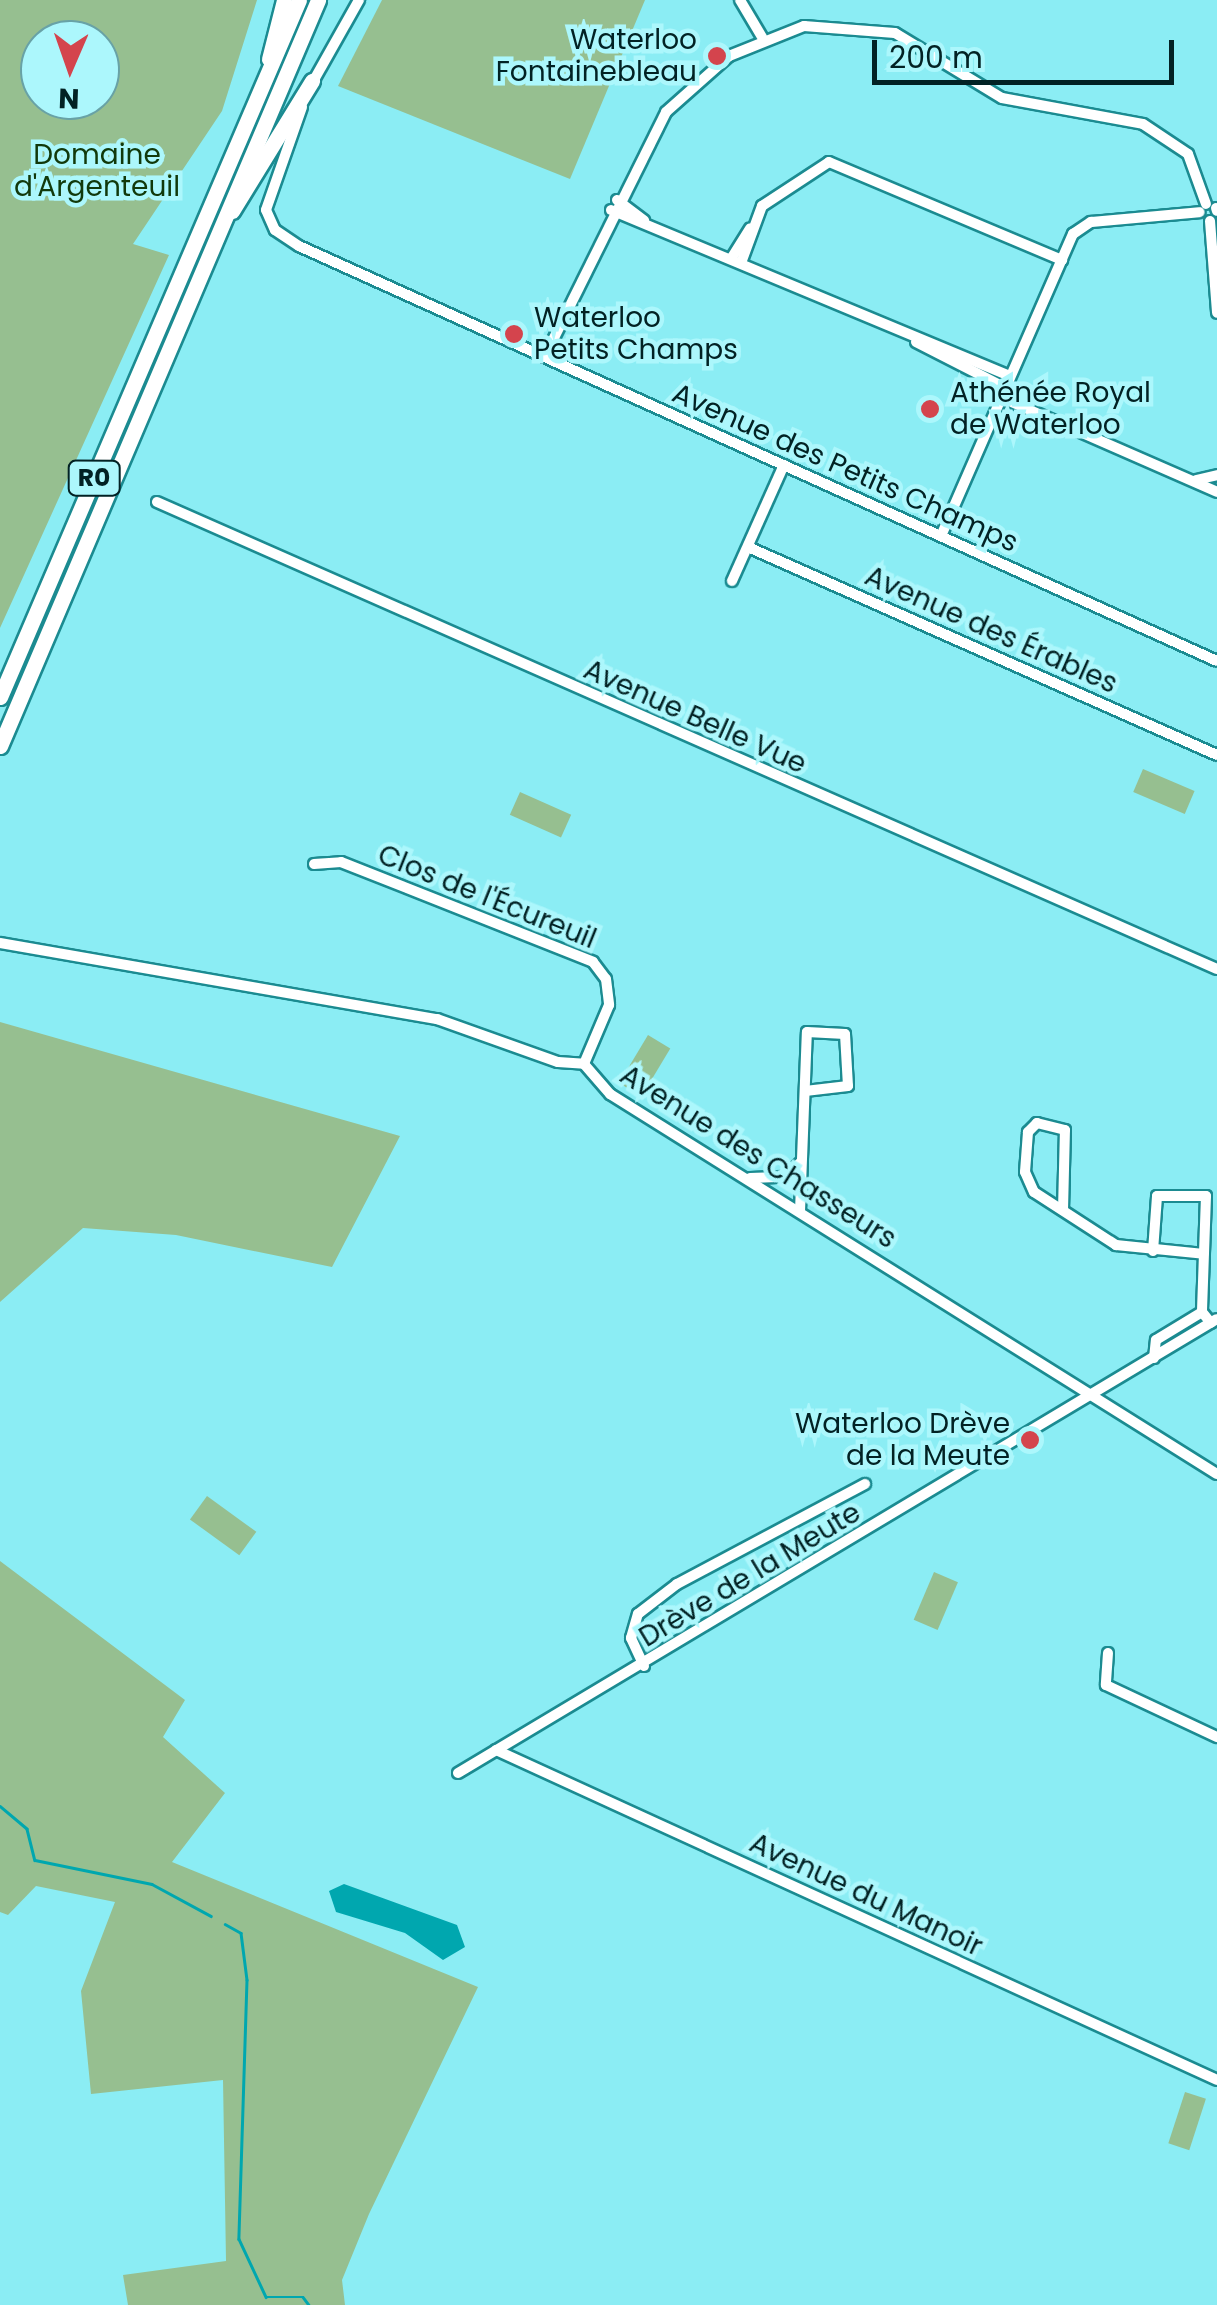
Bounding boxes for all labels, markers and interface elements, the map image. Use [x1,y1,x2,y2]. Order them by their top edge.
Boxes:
north arrow [20,20,120,120]
scale bar [877,20,1180,82]
place label: Waterloo Fontainebleau [496,23,697,89]
text: 200 m [889,36,983,79]
marker: Waterloo Fontainebleau [706,45,728,67]
text: N [58,79,80,118]
park label: Domaine d'Argenteuil [14,138,180,204]
place label: Waterloo Petits Champs [534,301,738,367]
marker: Waterloo Petits Champs [503,323,525,345]
street label: Avenue des Petits Champs [667,376,1023,560]
place label: Athénée Royal de Waterloo [950,376,1151,442]
marker: Athénée Royal de Waterloo [919,398,941,420]
road number: R0 [66,458,122,498]
street label: Avenue des Érables [860,559,1122,701]
street label: Avenue Belle Vue [579,653,811,781]
street label: Clos de l'Écureuil [373,838,601,956]
street label: Avenue des Chasseurs [614,1058,902,1256]
place label: Waterloo Drève de la Meute [795,1407,1010,1473]
marker: Waterloo Drève de la Meute [1019,1429,1041,1451]
street label: Drève de la Meute [633,1496,867,1654]
street label: Avenue du Manoir [744,1826,988,1964]

